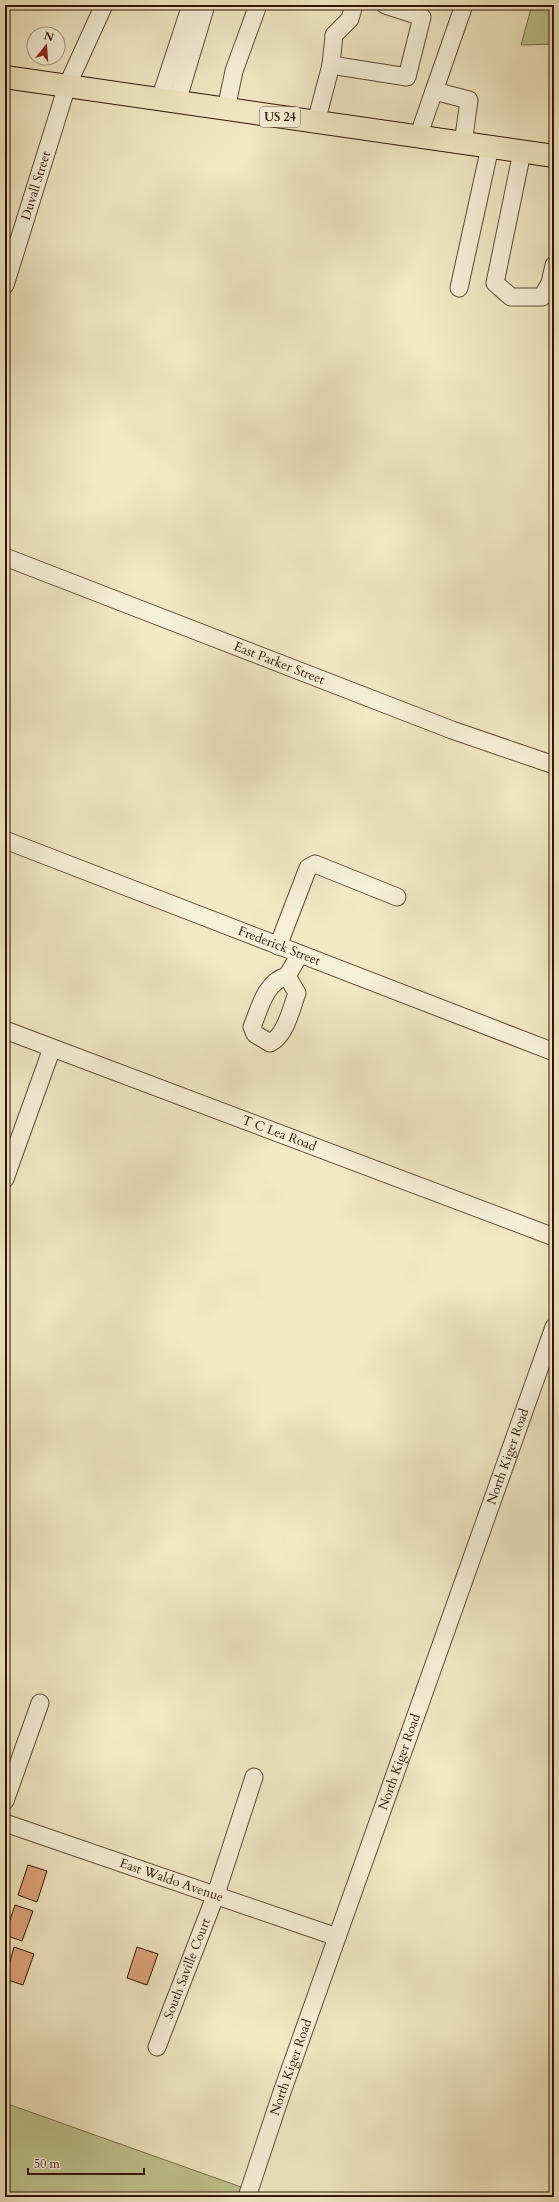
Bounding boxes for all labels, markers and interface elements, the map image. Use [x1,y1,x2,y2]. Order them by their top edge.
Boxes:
north arrow [26,26,66,66]
text: N [42,28,56,46]
road number: US 24 [260,107,300,127]
street label: Duvall Street [17,149,55,222]
street label: East Parker Street [231,637,327,689]
street label: Frederick Street [235,922,323,970]
street label: T C Lea Road [239,1111,319,1156]
street label: North Kiger Road [483,1406,533,1507]
street label: North Kiger Road [374,1711,425,1813]
street label: East Waldo Avenue [117,1854,226,1906]
street label: South Saville Court [160,1916,215,2022]
street label: North Kiger Road [266,2017,316,2118]
scale bar [28,2150,144,2176]
text: 50 m [34,2156,61,2172]

